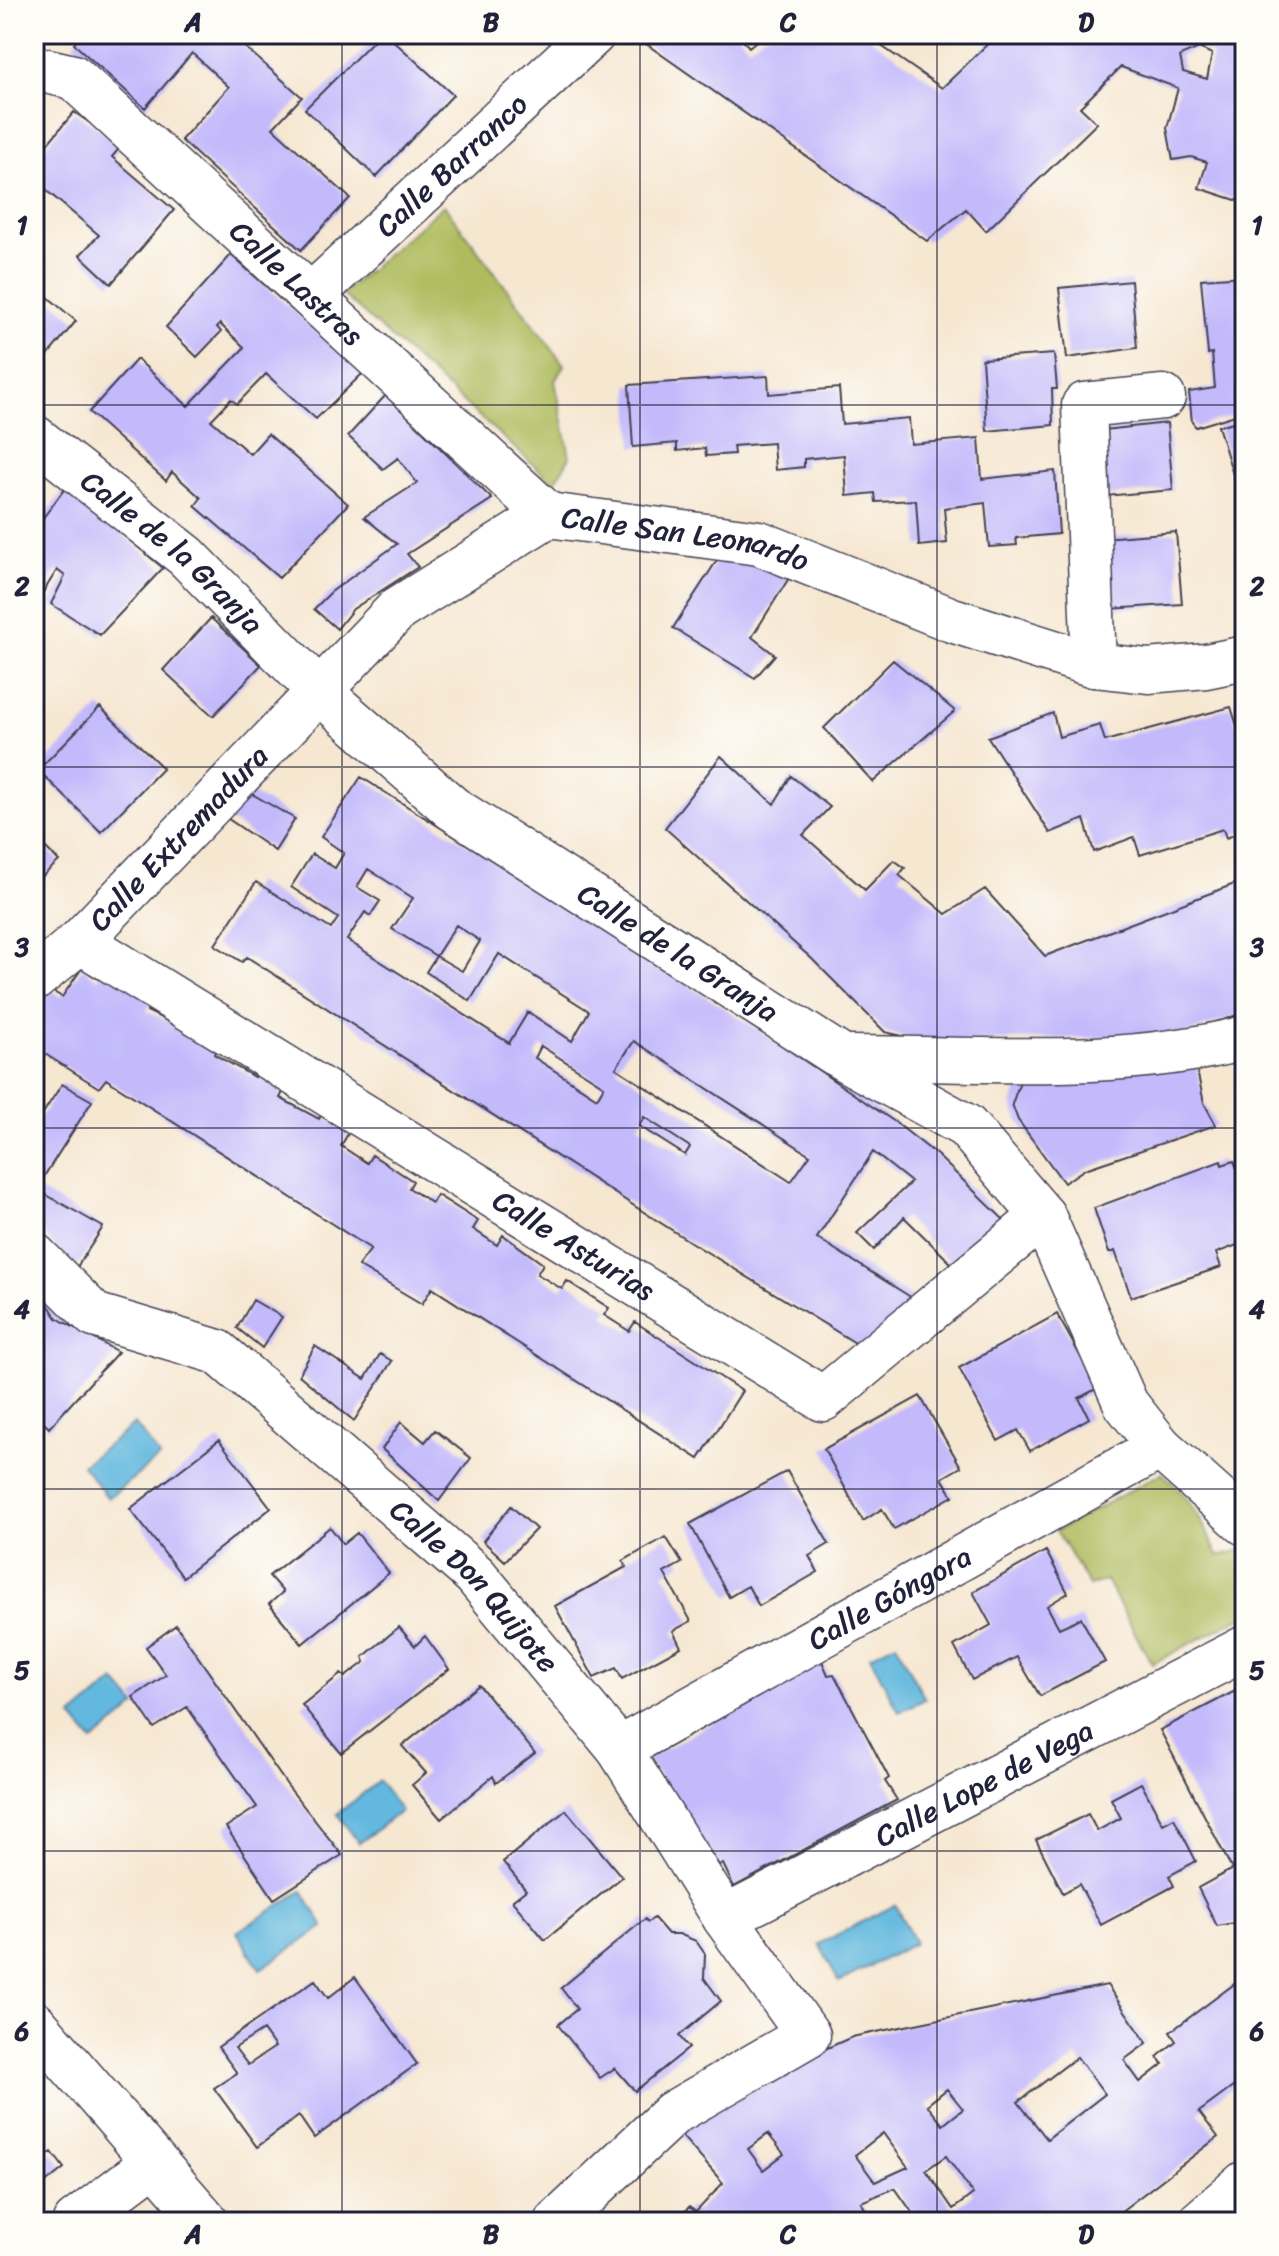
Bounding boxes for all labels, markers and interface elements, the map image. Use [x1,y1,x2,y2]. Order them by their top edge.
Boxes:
text: A [183,0,202,45]
text: B [483,0,500,45]
text: C [779,0,797,45]
text: D [1078,0,1094,45]
street label: Calle Barranco [362,79,541,251]
text: 1 [16,202,28,248]
text: 1 [1251,202,1263,248]
street label: Calle Lastras [216,206,377,360]
street label: Calle de la Granja [68,456,277,648]
street label: Calle San Leonardo [558,490,818,587]
text: 2 [13,563,30,609]
text: 2 [1248,563,1265,609]
street label: Calle Extremadura [75,732,282,945]
street label: Calle de la Granja [566,868,790,1037]
text: 3 [14,924,30,970]
text: 3 [1249,924,1265,970]
street label: Calle Asturias [482,1174,667,1317]
text: 4 [14,1286,30,1332]
text: 4 [1249,1286,1265,1332]
street label: Calle Don Quijote [377,1485,573,1686]
street label: Calle Góngora [797,1530,982,1666]
text: 5 [14,1647,30,1693]
text: 5 [1249,1647,1265,1693]
street label: Calle Lope de Vega [865,1704,1104,1863]
text: 6 [14,2008,30,2054]
text: 6 [1249,2008,1265,2054]
text: A [183,2211,202,2256]
text: B [483,2211,500,2256]
text: C [779,2211,797,2256]
text: D [1078,2211,1094,2256]

